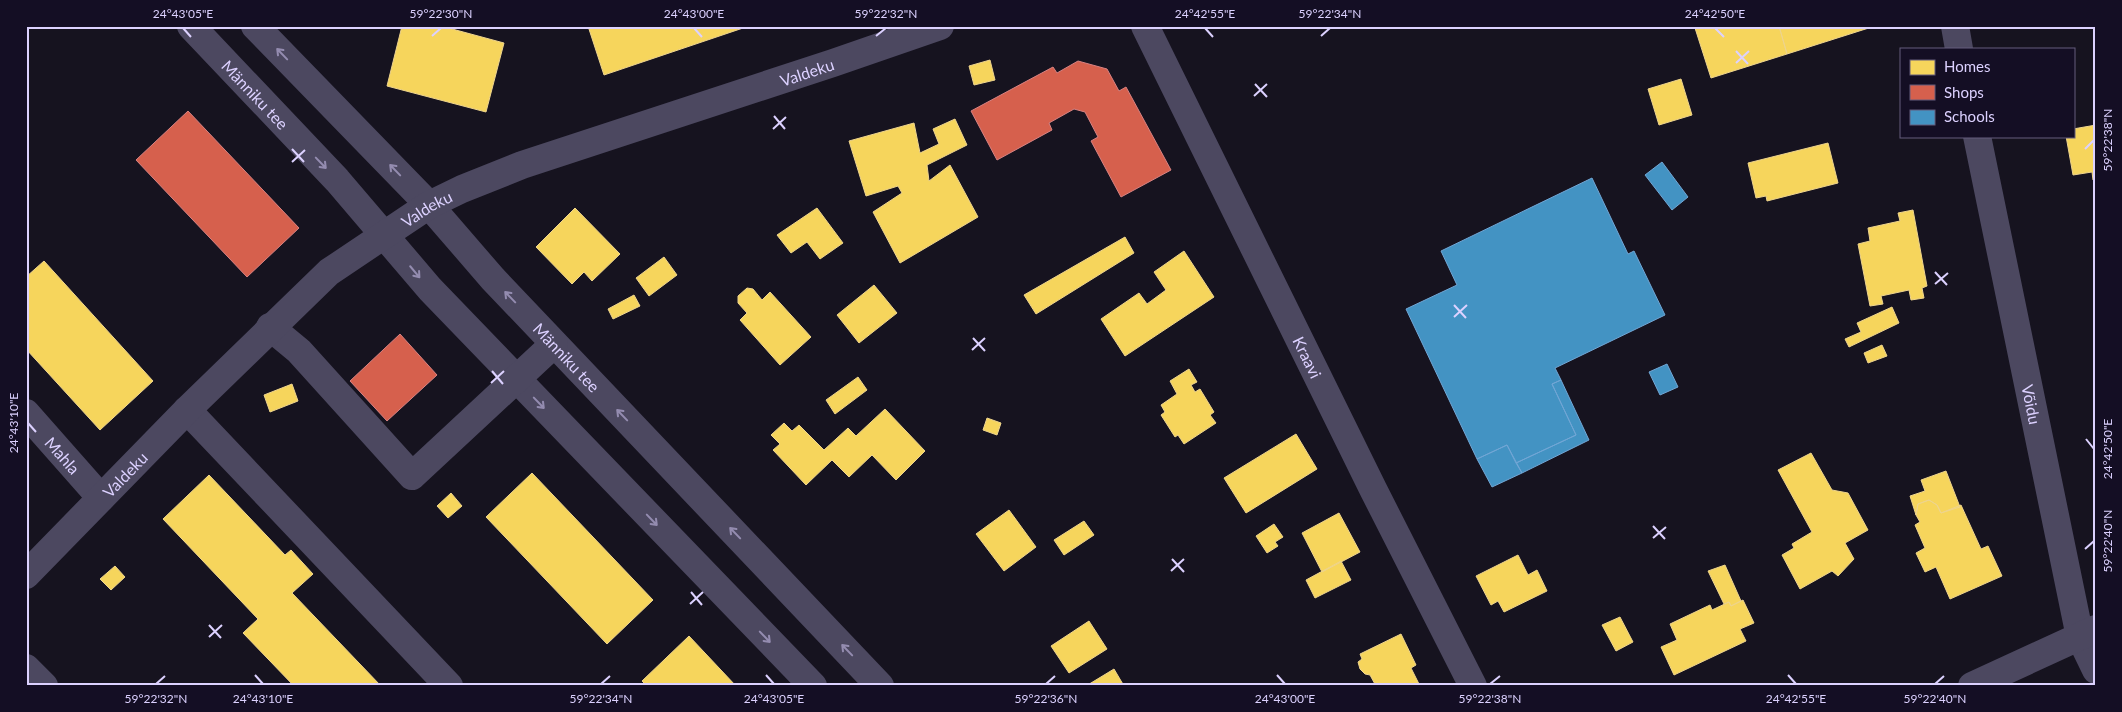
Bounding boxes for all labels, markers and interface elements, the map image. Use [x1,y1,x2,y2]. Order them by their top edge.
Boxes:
text: 24°43'05"E [153,6,213,21]
text: 59°22'30"N [410,6,472,21]
text: 24°43'00"E [664,6,724,21]
text: 59°22'32"N [855,6,917,21]
text: 24°42'55"E [1175,6,1235,21]
text: 59°22'34"N [1299,6,1361,21]
text: 24°42'50"E [1685,6,1745,21]
one-way arrow [276,48,288,60]
legend [1900,48,2074,138]
street label: Valdeku [777,54,836,89]
street label: Männiku tee [218,56,293,133]
text: Homes [1944,57,1990,75]
text: Shops [1944,83,1984,101]
text: Schools [1944,107,1995,125]
text: 59°22'38"N [2100,109,2115,171]
one-way arrow [315,157,327,169]
one-way arrow [389,164,402,176]
street label: Valdeku [397,186,455,231]
one-way arrow [410,266,421,279]
one-way arrow [504,291,516,304]
street label: Männiku tee [530,318,604,395]
street label: Kraavi [1290,333,1326,381]
street label: Võidu [2019,383,2046,426]
text: 24°43'10"E [6,393,21,453]
one-way arrow [533,397,545,409]
one-way arrow [616,409,629,421]
text: 24°42'50"E [2100,419,2115,479]
street label: Mahla [42,432,84,477]
street label: Valdeku [98,447,151,501]
text: 59°22'40"N [2100,510,2115,572]
one-way arrow [646,513,658,526]
one-way arrow [729,526,741,539]
one-way arrow [759,630,771,643]
one-way arrow [841,644,853,657]
text: 59°22'32"N [125,691,187,706]
text: 24°43'10"E [233,691,293,706]
text: 59°22'34"N [570,691,632,706]
text: 24°43'05"E [744,691,804,706]
text: 59°22'36"N [1015,691,1077,706]
text: 24°43'00"E [1255,691,1315,706]
text: 59°22'38"N [1459,691,1521,706]
text: 24°42'55"E [1766,691,1826,706]
text: 59°22'40"N [1904,691,1966,706]

